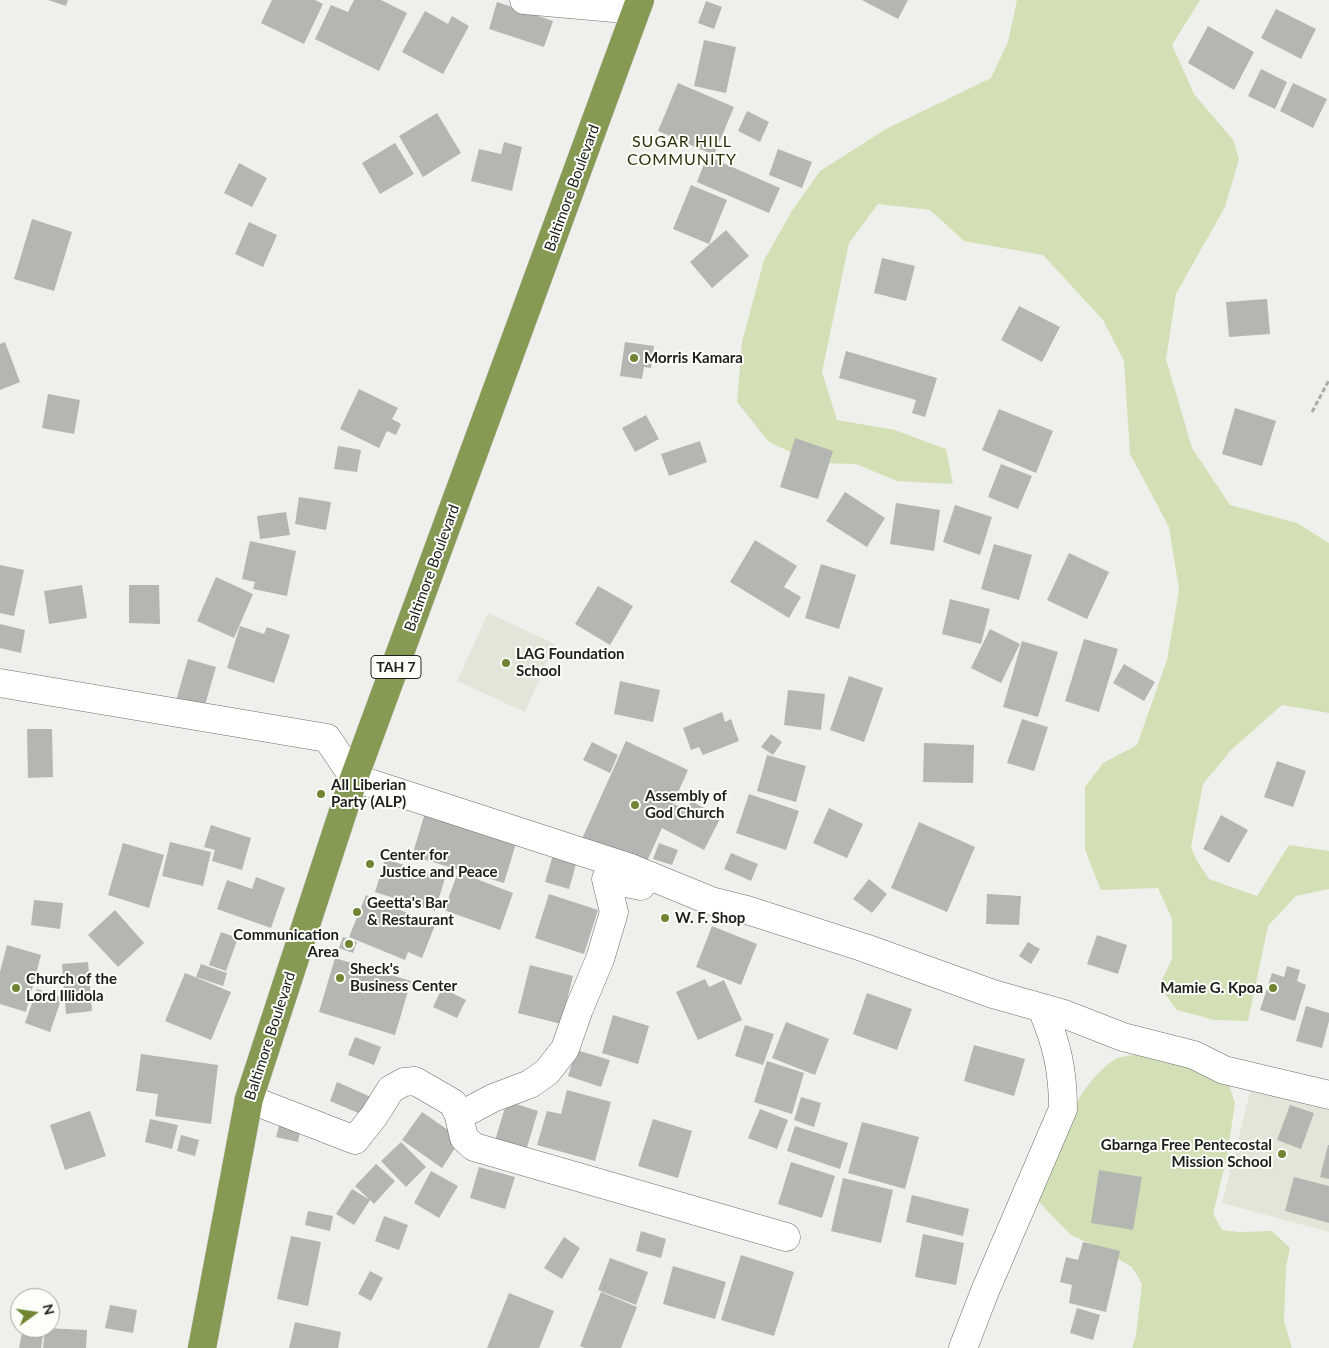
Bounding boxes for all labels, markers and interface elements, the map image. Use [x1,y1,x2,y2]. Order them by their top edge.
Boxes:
street label: Baltimore Boulevard [541,122,603,254]
district label: SUGAR HILL COMMUNITY [626,132,738,170]
place label: Morris Kamara [644,349,743,367]
marker: Morris Kamara [628,352,640,364]
street label: Baltimore Boulevard [401,502,463,634]
place label: LAG Foundation School [516,645,625,680]
road number: TAH 7 [371,656,421,679]
marker: LAG Foundation School [500,657,512,669]
place label: All Liberian Party (ALP) [331,776,406,811]
place label: Assembly of God Church [645,787,727,822]
marker: All Liberian Party (ALP) [315,788,327,800]
marker: Assembly of God Church [629,799,641,811]
place label: Center for Justice and Peace [380,846,498,881]
marker: Center for Justice and Peace [364,858,376,870]
place label: Geetta's Bar & Restaurant [367,894,454,929]
marker: Geetta's Bar & Restaurant [351,906,363,918]
place label: W. F. Shop [675,909,745,927]
marker: W. F. Shop [659,912,671,924]
place label: Communication Area [233,926,339,961]
marker: Communication Area [343,938,355,950]
place label: Sheck's Business Center [350,960,457,995]
place label: Church of the Lord Illidola [26,970,117,1005]
street label: Baltimore Boulevard [241,970,299,1102]
marker: Sheck's Business Center [334,972,346,984]
place label: Mamie G. Kpoa [1160,979,1263,997]
marker: Church of the Lord Illidola [10,982,22,994]
marker: Mamie G. Kpoa [1267,982,1279,994]
place label: Gbarnga Free Pentecostal Mission School [1101,1136,1272,1171]
marker: Gbarnga Free Pentecostal Mission School [1276,1148,1288,1160]
north arrow [10,1288,60,1338]
text: N [40,1302,59,1317]

